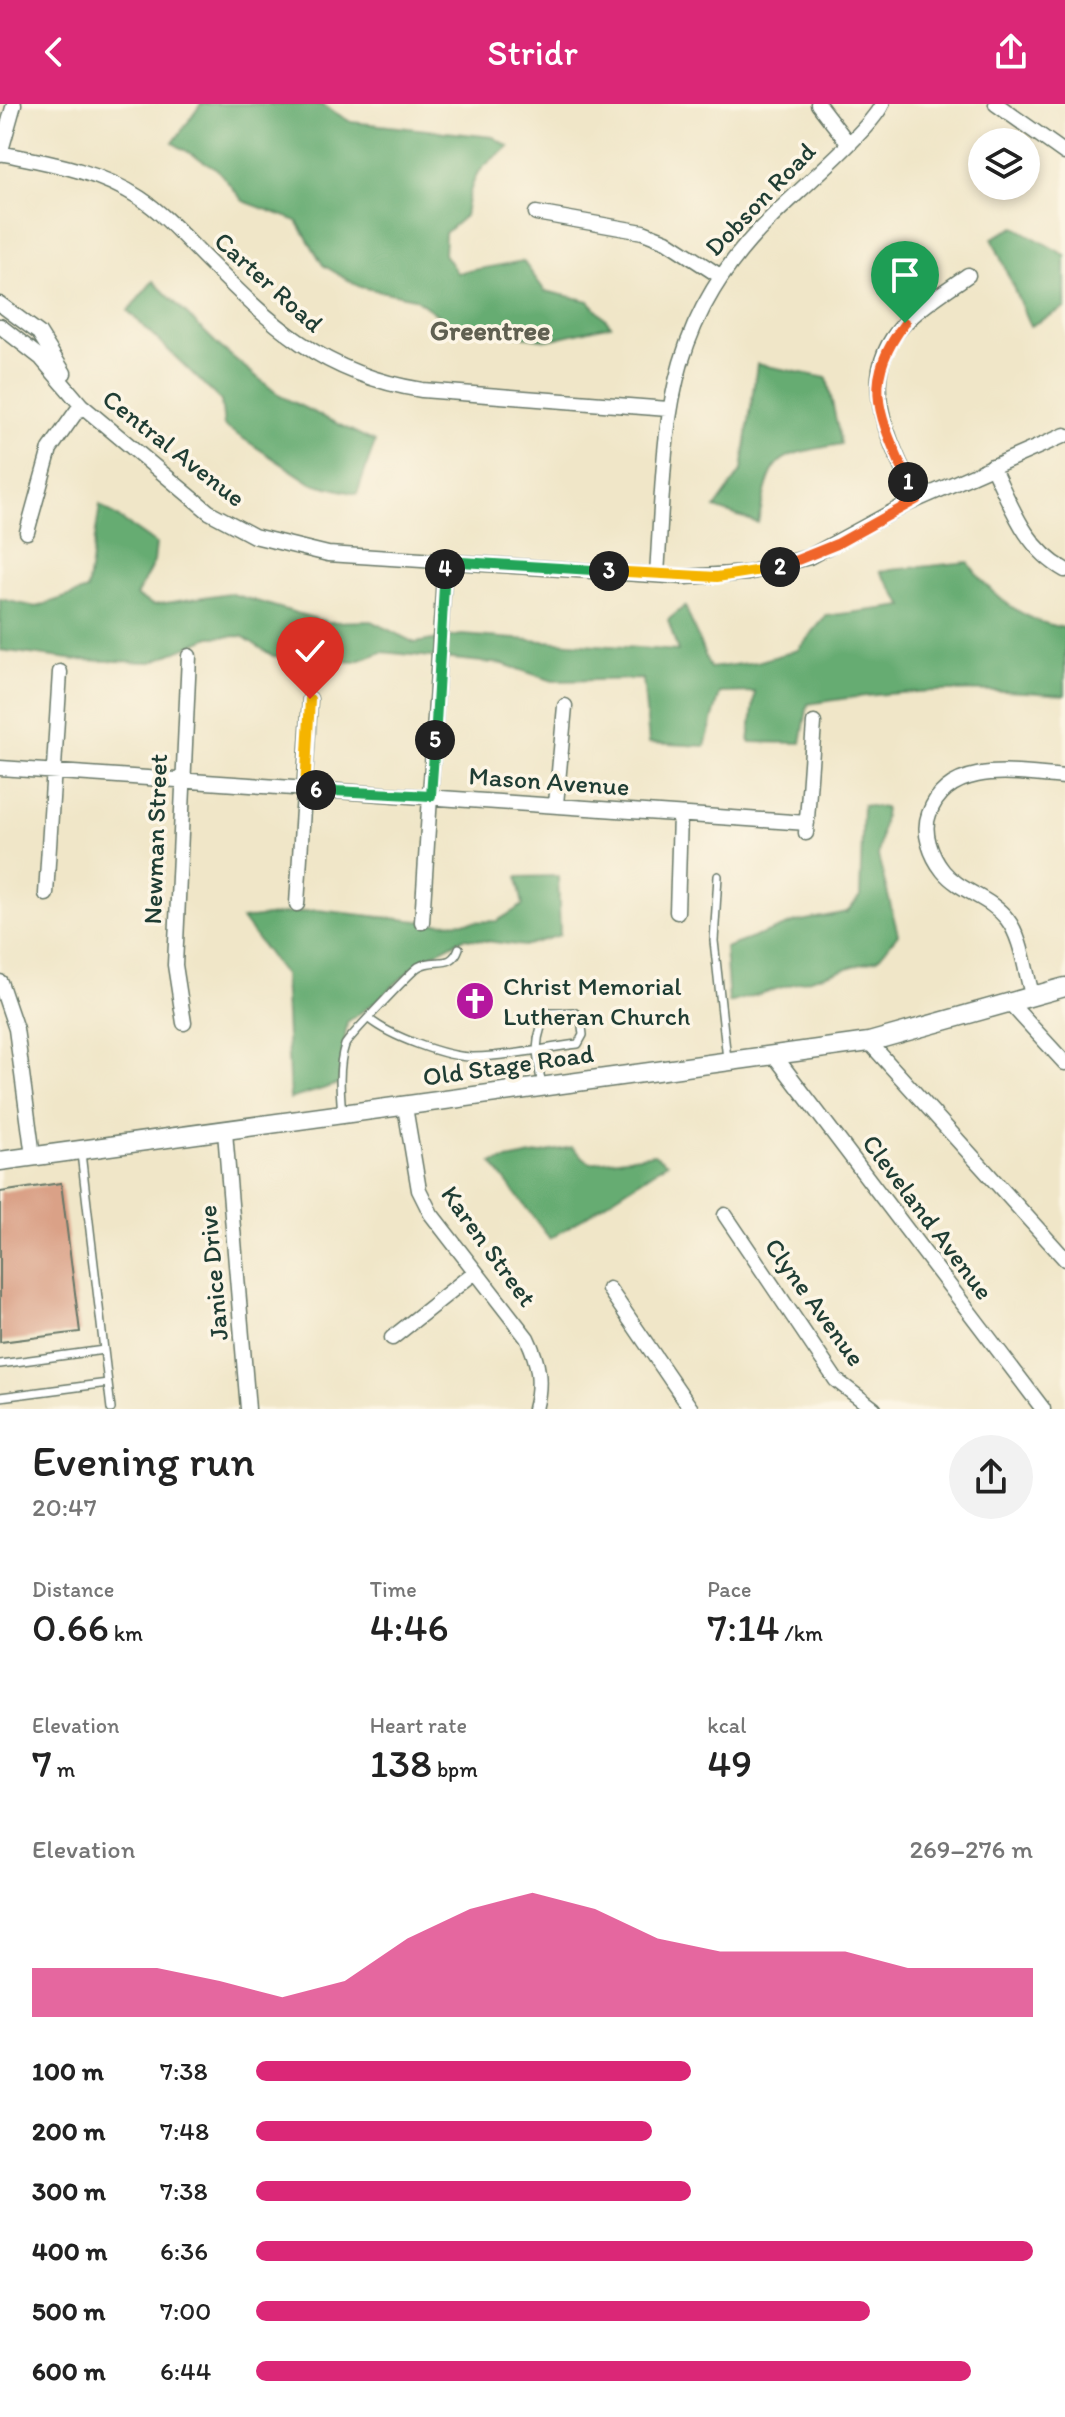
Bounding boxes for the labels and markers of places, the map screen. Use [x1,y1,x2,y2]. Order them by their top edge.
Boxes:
pin [871,241,939,323]
pin: 1 [888,462,928,502]
pin: 2 [760,547,800,587]
pin: 4 [425,549,465,589]
pin: 3 [589,551,629,591]
pin [276,617,344,699]
pin: 5 [415,720,455,760]
pin: 6 [296,770,336,810]
place label: Christ Memorial Lutheran Church [503,970,690,1032]
church icon: Christ Memorial Lutheran Church [454,980,496,1022]

